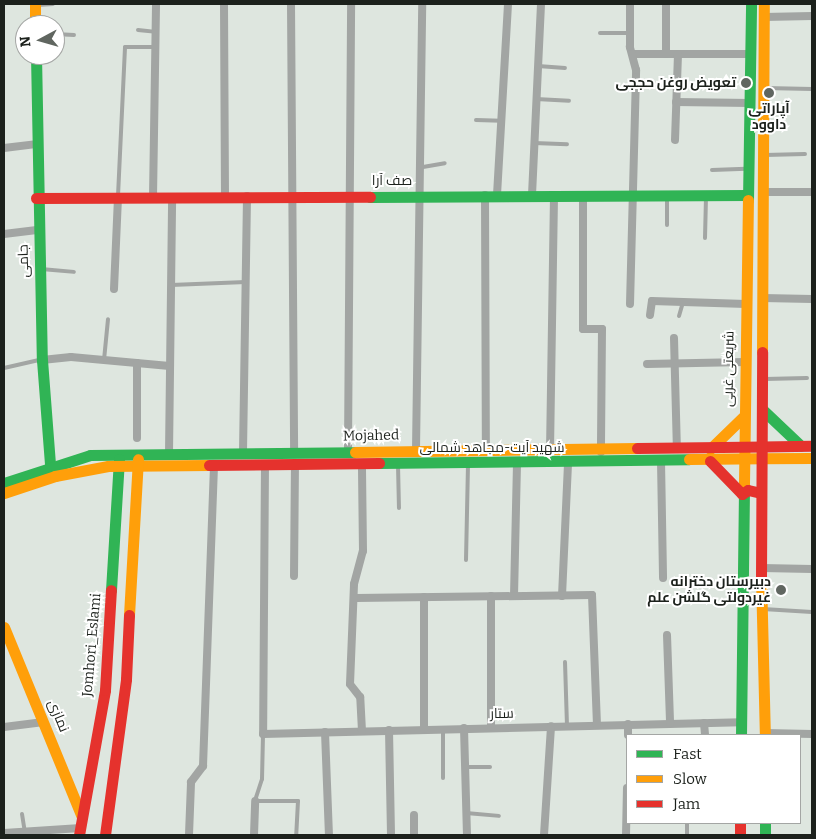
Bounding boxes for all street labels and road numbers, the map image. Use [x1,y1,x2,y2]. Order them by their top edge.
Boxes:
street label: صف آرا [372,173,412,189]
street label: جامی [15,244,33,278]
street label: شریعتی غربی [720,331,738,407]
street label: Mojahed [343,427,399,445]
street label: شهید آیت-مجاهد شمالی [420,440,564,456]
street label: Jomhori_Eslami [79,593,105,697]
street label: نمازی [44,697,72,735]
street label: ستار [490,705,514,723]

